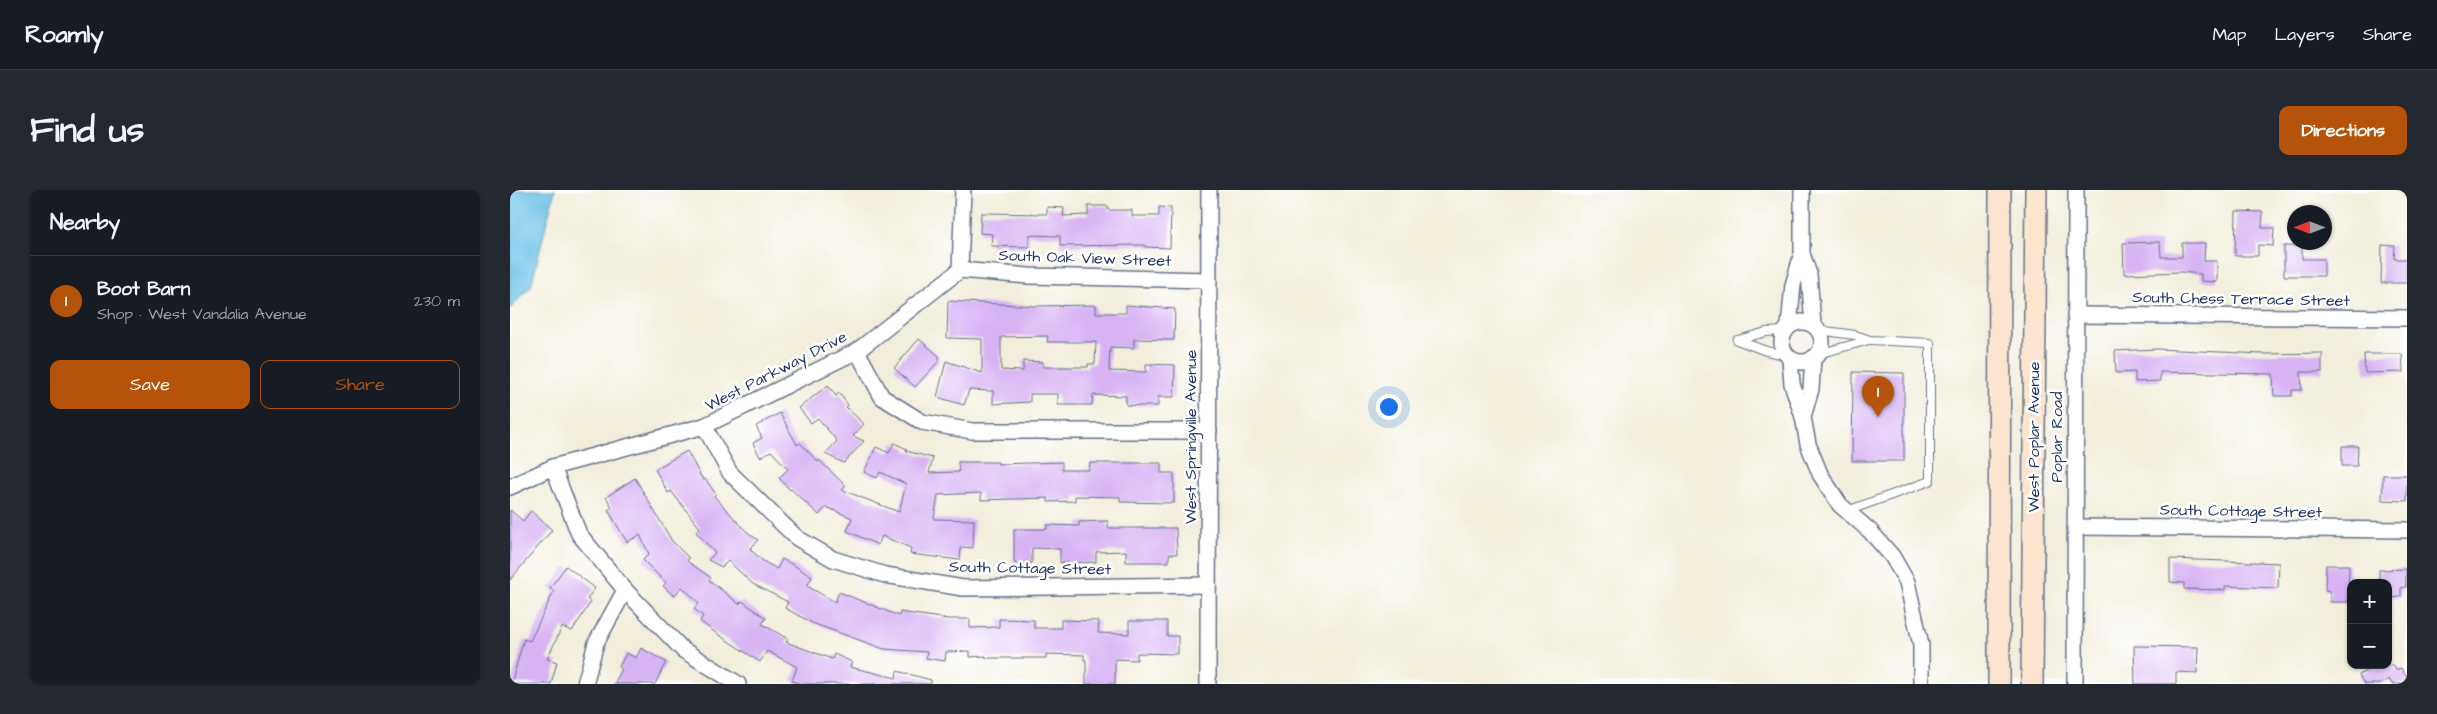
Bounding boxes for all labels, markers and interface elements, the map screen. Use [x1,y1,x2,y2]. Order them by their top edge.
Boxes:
text: Roamly [25,18,103,52]
text: Map [2212,22,2246,47]
text: Layers [2274,22,2335,47]
text: Share [2363,22,2412,47]
text: Find us [30,106,144,155]
button: Directions [2279,106,2407,155]
north arrow [2287,205,2332,250]
text: Nearby [50,208,120,237]
street label: South Oak View Street [998,244,1172,272]
text: Boot Barn [97,276,190,303]
street label: South Chess Terrace Street [2132,286,2350,312]
text: 1 [65,290,67,312]
text: 230 m [414,290,460,312]
text: Shop · West Vandalia Avenue [97,303,307,325]
street label: West Parkway Drive [701,326,851,417]
street label: West Springville Avenue [1180,350,1203,524]
button: Save [50,360,250,409]
button: Share [260,360,460,409]
street label: West Poplar Avenue [2023,361,2045,512]
pin: 1 [1862,376,1894,417]
street label: Poplar Road [2046,392,2068,482]
your location [1376,394,1402,420]
street label: South Cottage Street [2160,499,2323,524]
street label: South Cottage Street [949,556,1112,581]
map controls [2347,579,2392,669]
button: + [2347,579,2392,624]
button: − [2347,624,2392,669]

